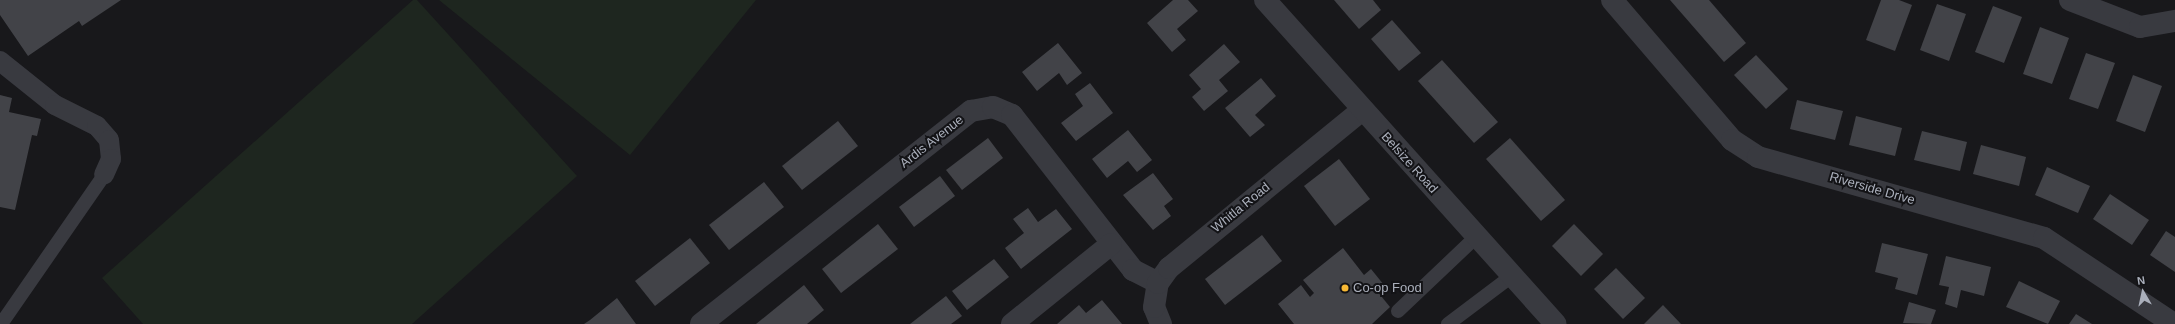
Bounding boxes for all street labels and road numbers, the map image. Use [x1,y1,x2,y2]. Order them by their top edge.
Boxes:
street label: Ardis Avenue [897,112,967,172]
street label: Belsize Road [1378,129,1440,197]
street label: Riverside Drive [1827,169,1917,209]
street label: Whitla Road [1209,180,1273,236]

